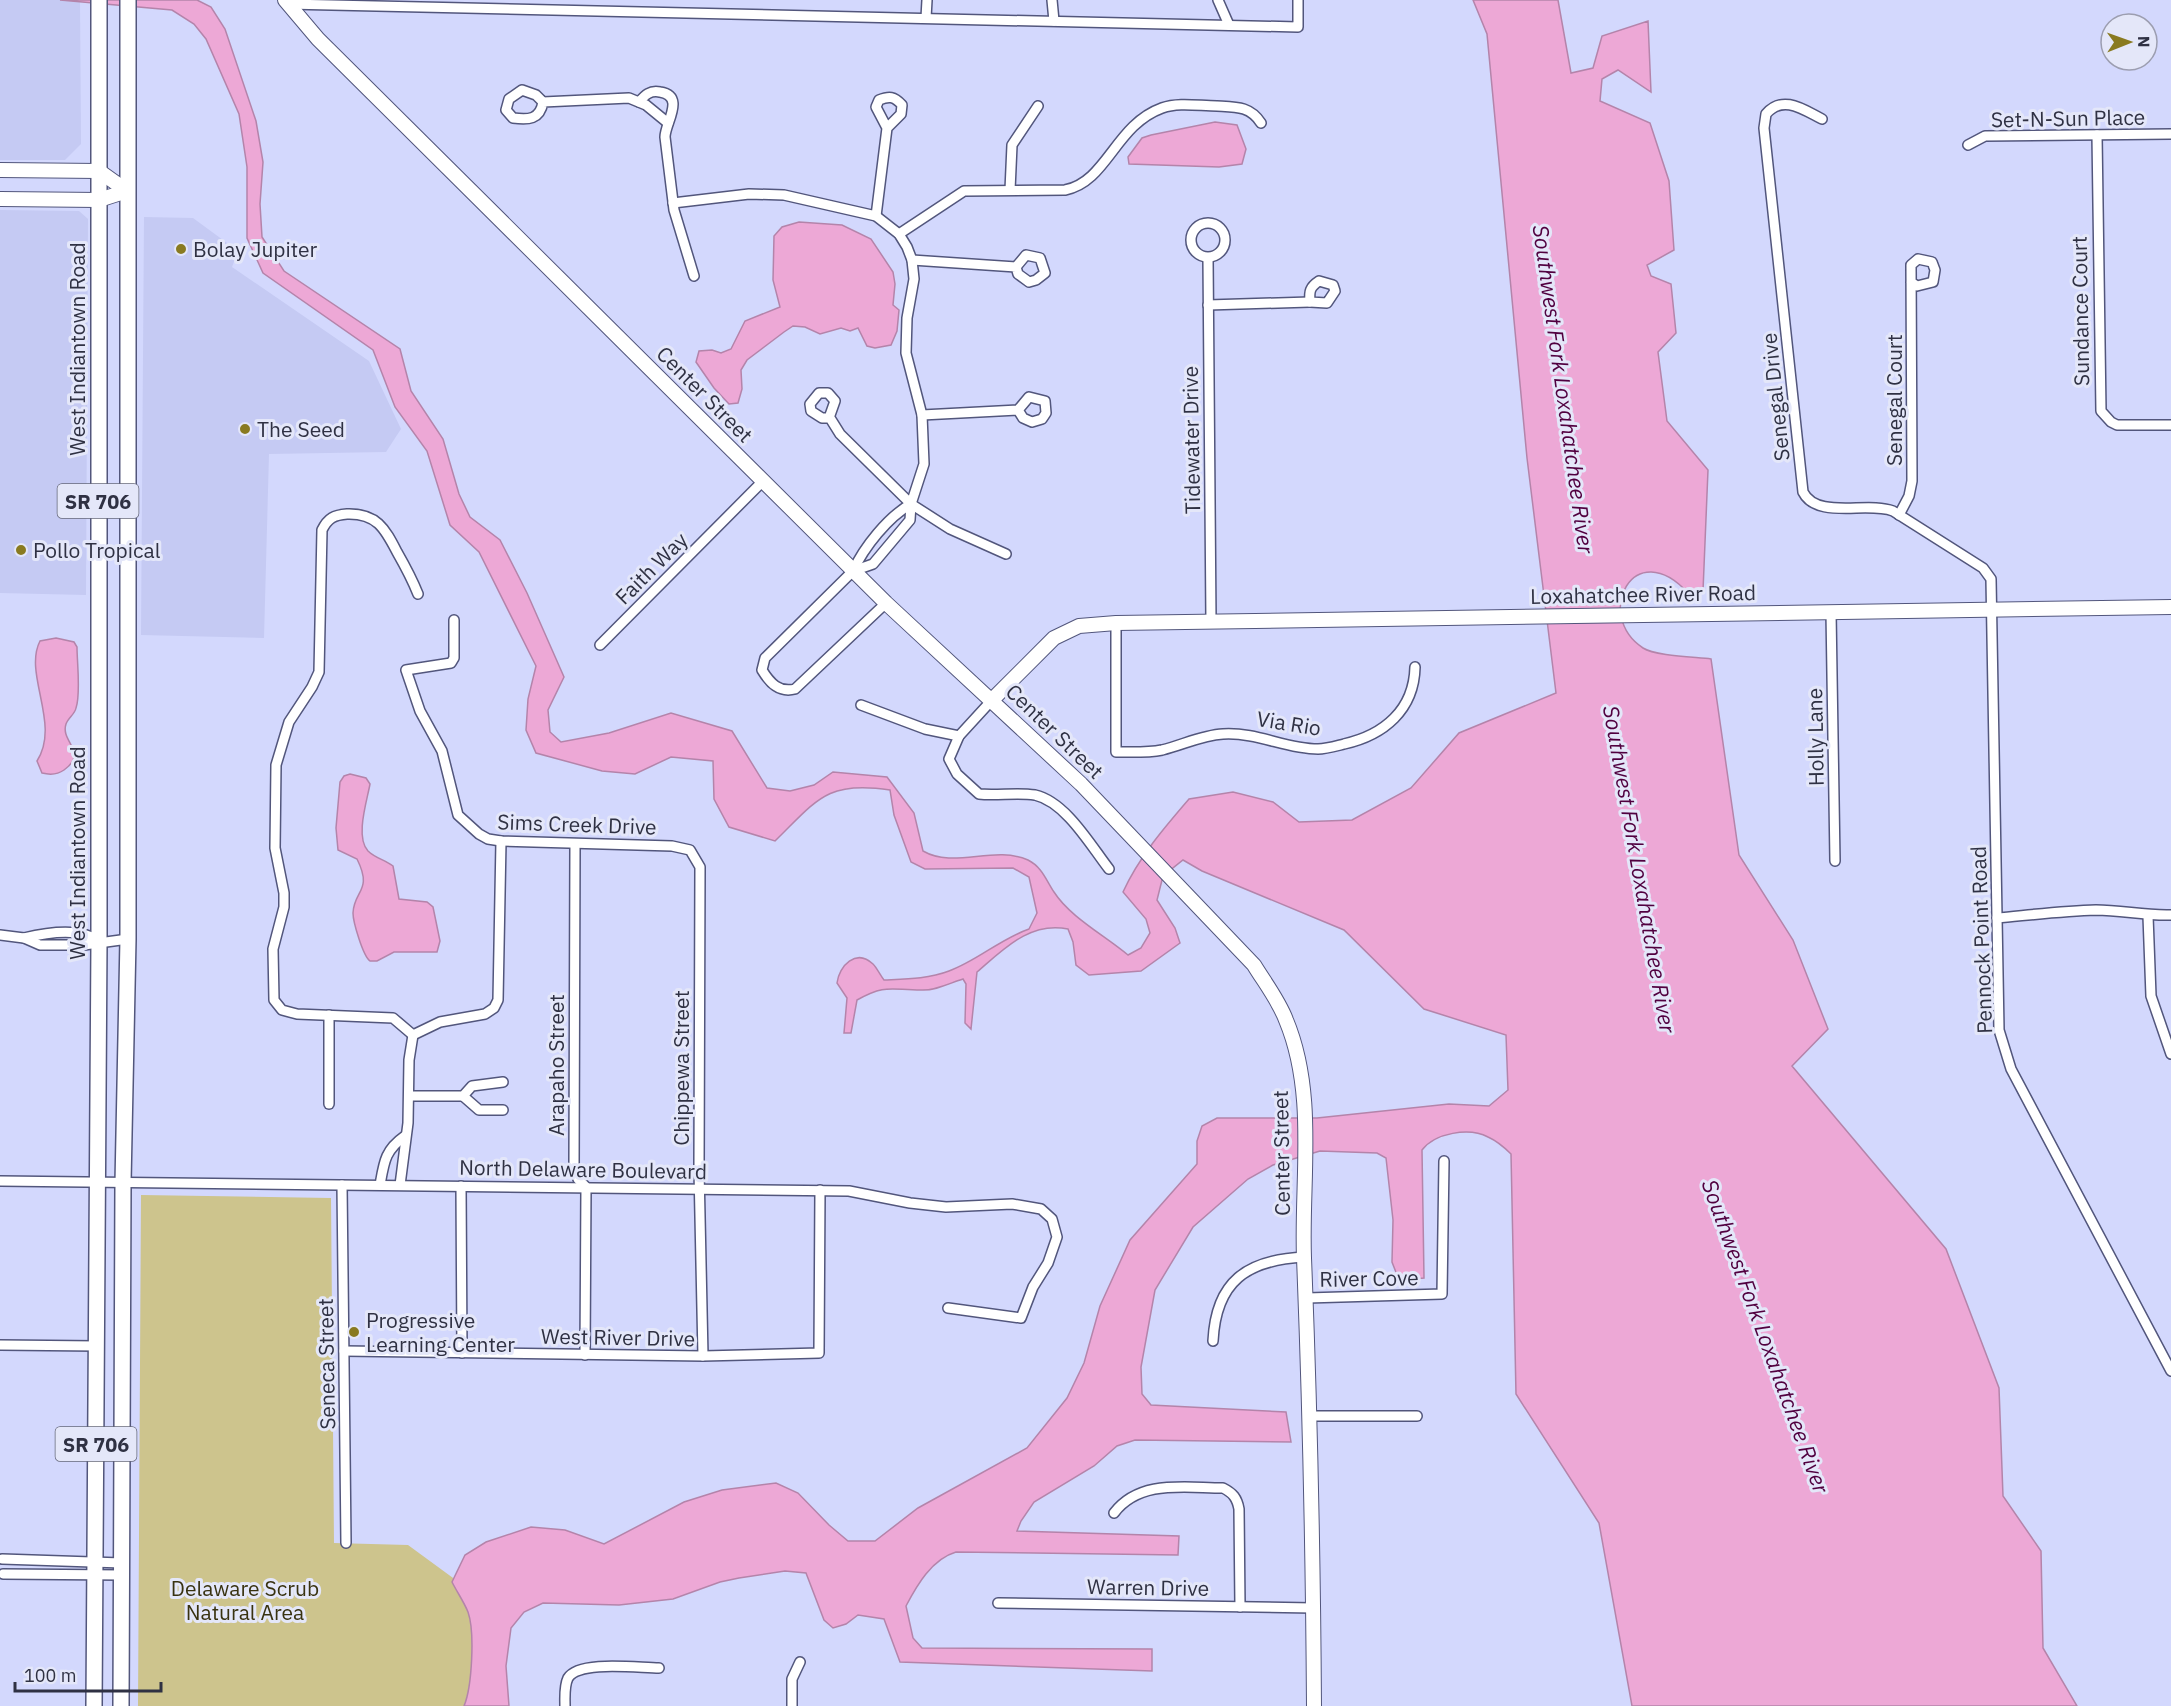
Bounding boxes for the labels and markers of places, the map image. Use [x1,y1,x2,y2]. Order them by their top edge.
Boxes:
place label: Bolay Jupiter [193,235,318,263]
marker: Bolay Jupiter [174,242,188,256]
place label: The Seed [257,415,345,443]
marker: The Seed [238,422,252,436]
place label: Pollo Tropical [33,536,161,564]
marker: Pollo Tropical [14,543,28,557]
place label: Progressive Learning Center [366,1306,515,1358]
marker: Progressive Learning Center [347,1325,361,1339]

